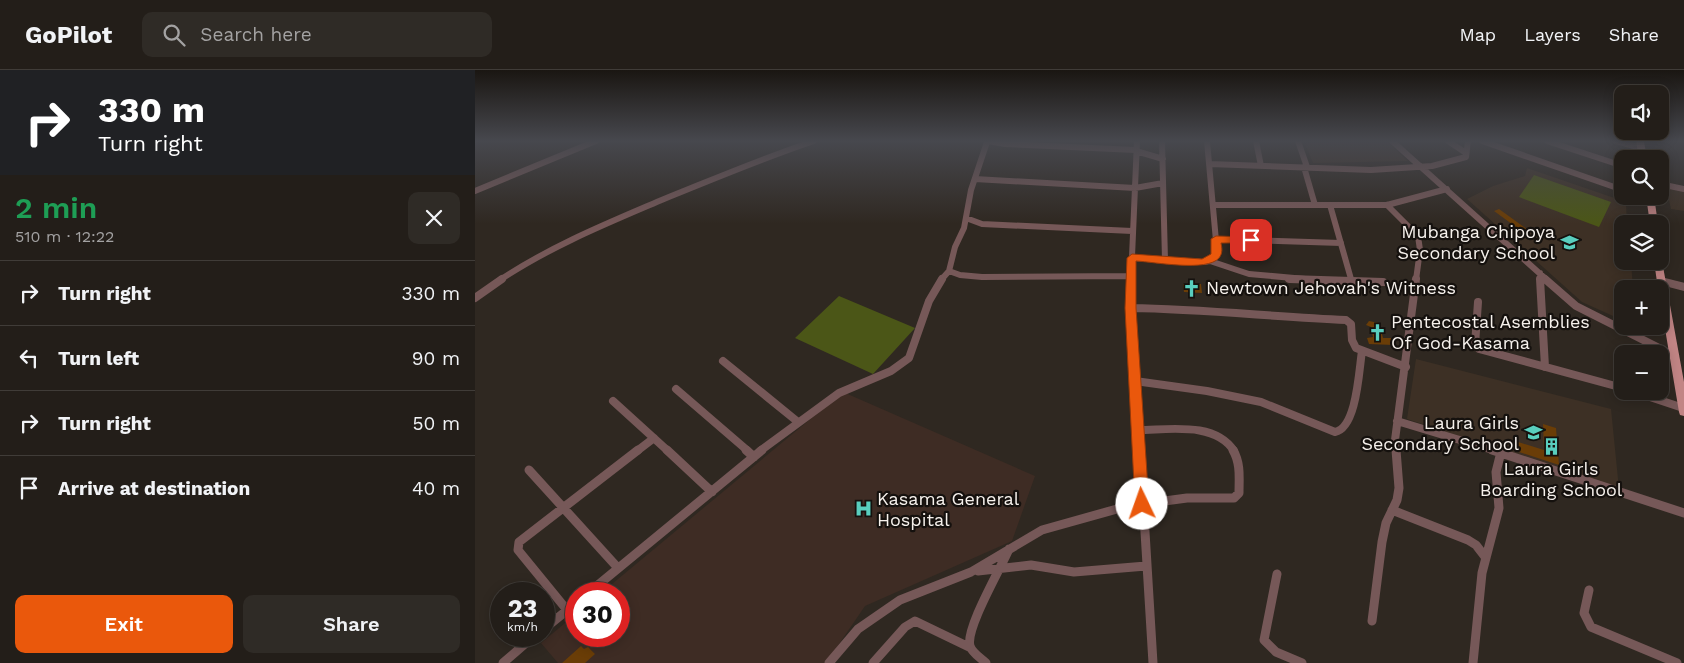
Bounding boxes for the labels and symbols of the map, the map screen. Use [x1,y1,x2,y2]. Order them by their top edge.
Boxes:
pin [1230,219,1272,261]
place label: Mubanga Chipoya Secondary School [1397,221,1555,263]
school or university icon: Mubanga Chipoya Secondary School [1559,232,1579,252]
place label: Newtown Jehovah's Witness [1206,277,1456,298]
church icon: Newtown Jehovah's Witness [1182,278,1202,298]
place label: Pentecostal Asemblies Of God-Kasama [1391,311,1590,353]
church icon: Pentecostal Asemblies Of God-Kasama [1367,322,1387,342]
place label: Laura Girls Secondary School [1361,412,1519,454]
school or university icon: Laura Girls Secondary School [1523,423,1543,443]
building icon: Laura Girls Boarding School [1541,436,1561,456]
place label: Laura Girls Boarding School [1480,458,1623,500]
position arrow [1115,477,1167,529]
place label: Kasama General Hospital [877,488,1020,530]
hospital icon: Kasama General Hospital [853,499,873,519]
speed limit sign: 30 [565,582,630,647]

